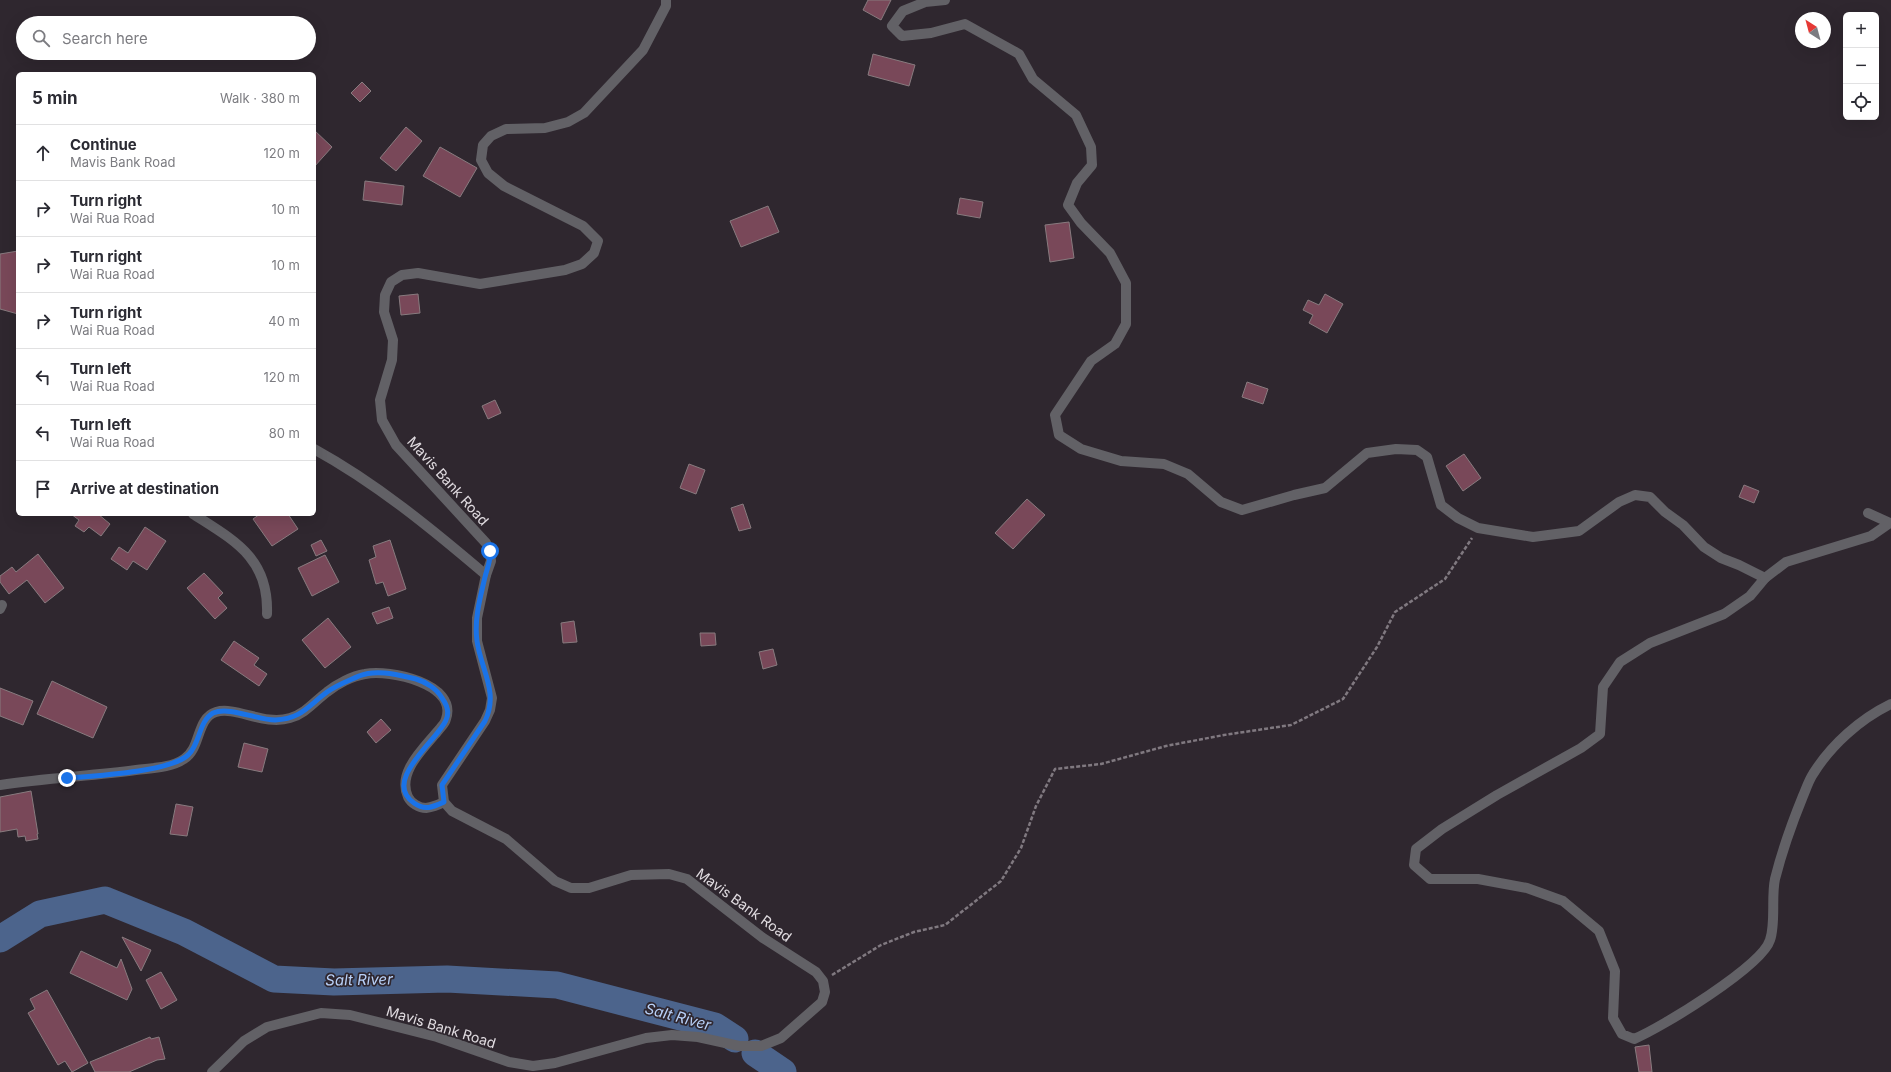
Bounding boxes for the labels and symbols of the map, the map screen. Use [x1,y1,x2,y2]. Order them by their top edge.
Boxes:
north arrow [1795,12,1831,48]
street label: Mavis Bank Road [404,433,493,529]
route start [481,542,499,560]
route end [58,769,76,787]
street label: Mavis Bank Road [693,864,795,945]
water label: Salt River [325,969,393,990]
water label: Salt River [643,999,714,1035]
street label: Mavis Bank Road [384,1002,498,1051]

